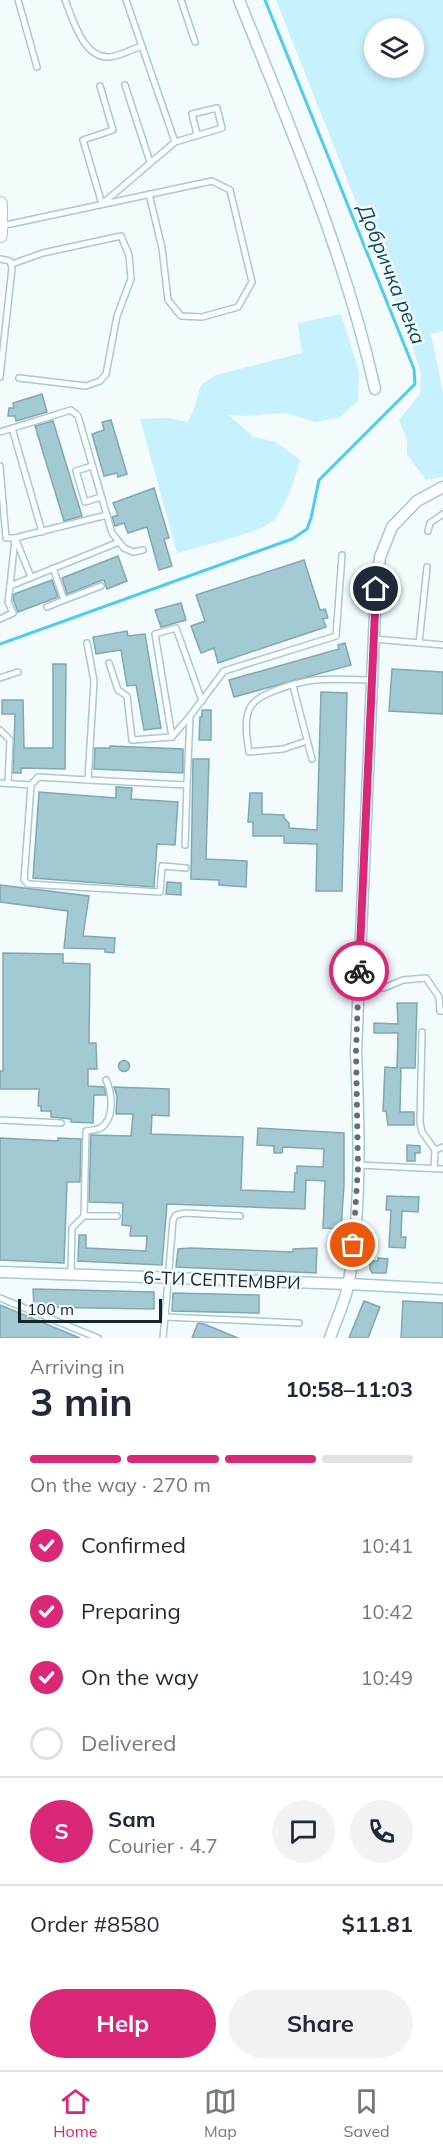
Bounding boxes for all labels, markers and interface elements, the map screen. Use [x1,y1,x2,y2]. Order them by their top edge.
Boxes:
map controls [364,18,424,78]
button: layers [364,18,424,78]
water label: Добричка река [352,199,432,348]
pin [350,563,401,614]
icon: home [359,572,392,605]
courier [329,941,389,1001]
icon: bike [343,955,376,988]
pin [327,1219,378,1270]
icon: bag [336,1228,369,1261]
street label: 6-ТИ СЕПТЕМВРИ [143,1266,301,1294]
scale bar [18,1296,162,1324]
text: 100 m [27,1299,74,1319]
text: Arriving in [30,1354,125,1379]
text: 10:58–11:03 [285,1375,413,1403]
text: 3 min [30,1377,133,1426]
text: On the way · 270 m [30,1472,211,1497]
icon: check [30,1529,63,1562]
text: Confirmed [81,1531,186,1559]
text: 10:41 [360,1533,413,1558]
icon: check [30,1595,63,1628]
text: Preparing [81,1597,181,1625]
text: 10:42 [360,1599,413,1624]
icon: check [30,1661,63,1694]
text: On the way [81,1663,199,1691]
text: 10:49 [360,1665,413,1690]
text: Delivered [81,1729,176,1757]
button: chat [272,1800,335,1863]
button: phone [350,1800,413,1863]
text: Sam [108,1805,156,1833]
text: S [54,1817,69,1845]
text: Courier · 4.7 [108,1833,218,1858]
text: Order #8580 [30,1910,160,1938]
text: $11.81 [342,1910,413,1938]
button: Help [30,1989,216,2058]
button: Share [228,1989,413,2058]
tab: Home [53,2085,97,2141]
tab: Map [204,2085,237,2141]
tab: Saved [344,2085,390,2141]

